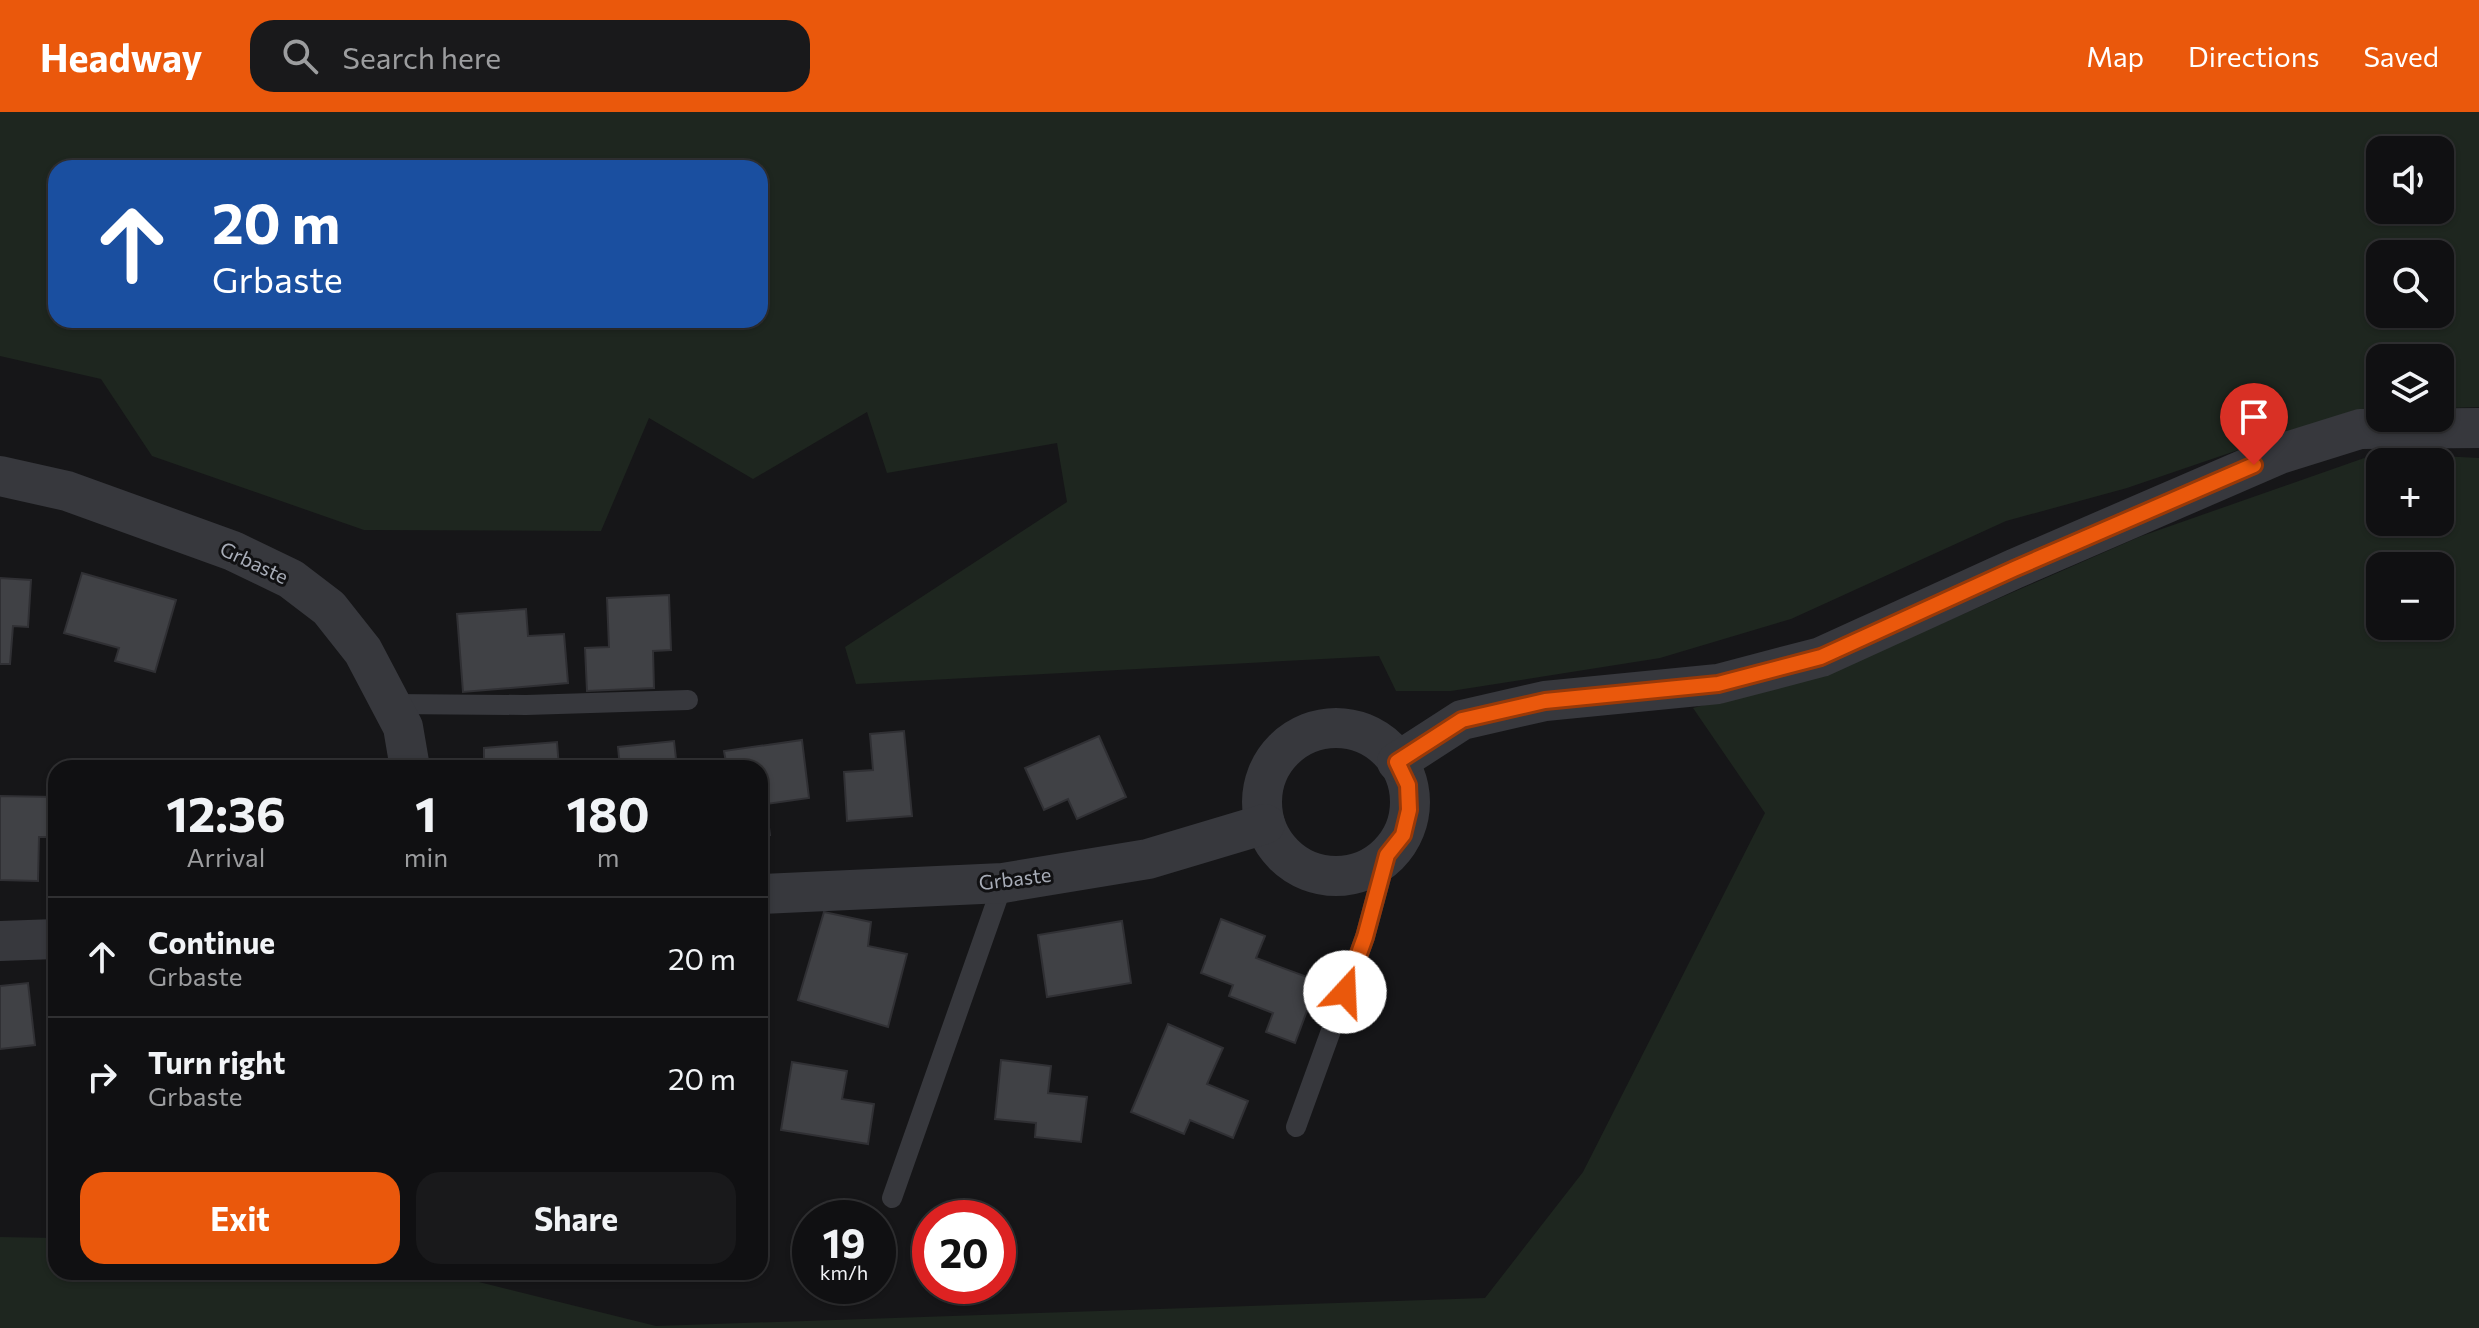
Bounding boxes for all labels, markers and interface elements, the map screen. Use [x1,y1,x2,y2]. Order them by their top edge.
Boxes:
search box [250,20,810,92]
text: Headway [40,33,202,80]
icon: search [278,34,322,78]
text: Search here [342,38,501,75]
text: Map [2086,39,2144,73]
text: Directions [2188,39,2319,73]
text: Saved [2363,39,2439,73]
map controls [2366,136,2454,640]
button: sound [2366,136,2454,224]
text: 20 m [212,187,340,256]
icon: ahead [80,192,184,296]
button: search [2366,240,2454,328]
text: Grbaste [212,256,343,300]
button: layers [2366,344,2454,432]
pin [2220,383,2288,465]
icon: arrive [2232,395,2276,439]
button: + [2366,448,2454,536]
street label: Grbaste [216,536,292,588]
button: − [2366,552,2454,640]
text: 12:36 [166,783,286,842]
text: 1 [415,783,437,842]
text: 180 [566,783,650,842]
text: Arrival [187,841,265,872]
text: min [404,841,448,872]
text: m [597,841,619,872]
street label: Grbaste [977,862,1052,894]
text: Continue [148,923,275,960]
icon: ahead [80,935,124,979]
text: 20 m [668,939,736,976]
position arrow [1303,950,1387,1034]
text: Grbaste [148,960,242,991]
text: Turn right [148,1043,285,1080]
icon: right [80,1055,124,1099]
text: 20 m [668,1059,736,1096]
text: Grbaste [148,1080,242,1111]
button: Exit [80,1172,400,1264]
button: Share [416,1172,736,1264]
speed limit sign: 20 [912,1200,1016,1304]
text: 19 [823,1217,865,1266]
text: km/h [820,1260,868,1284]

